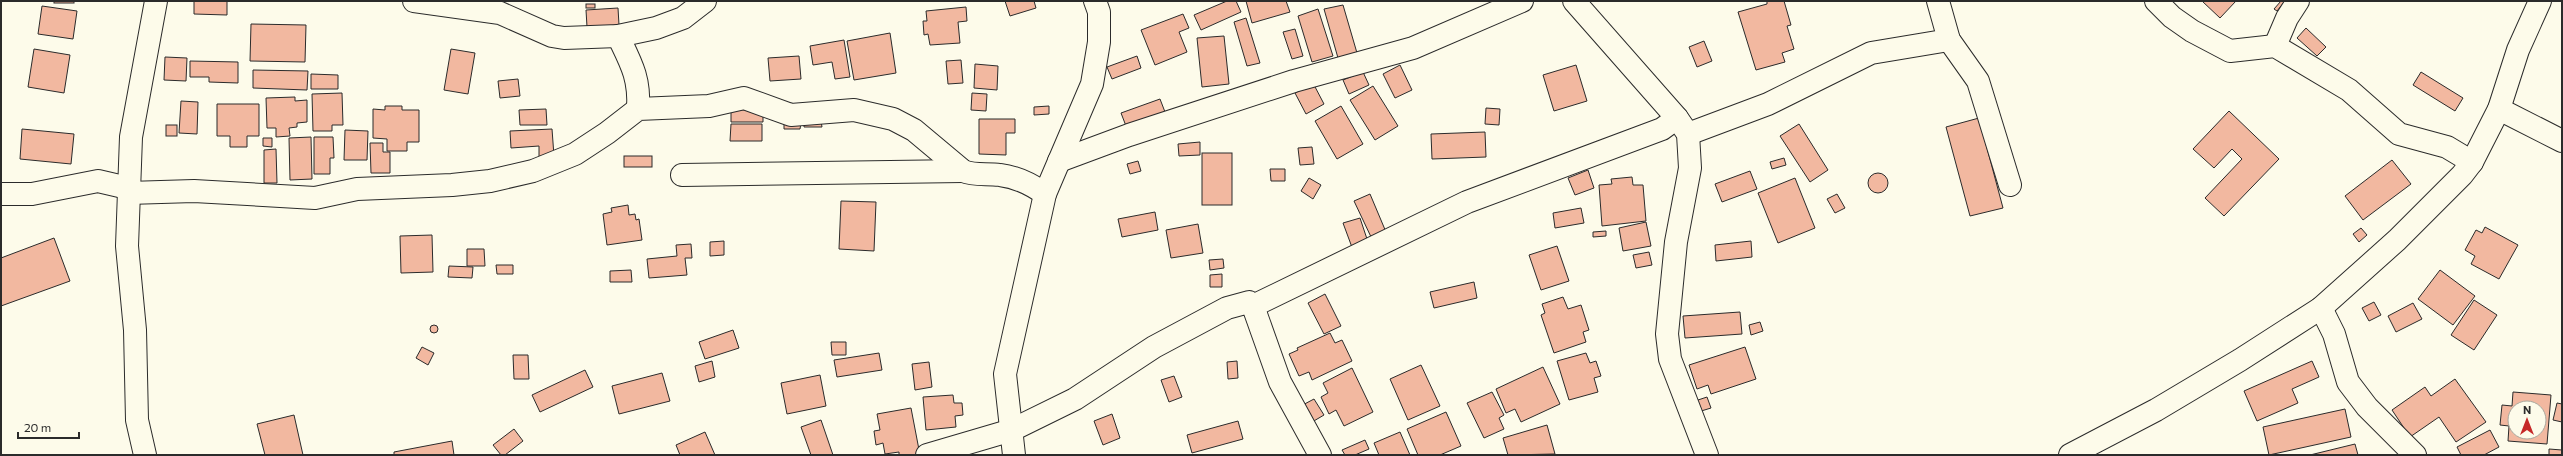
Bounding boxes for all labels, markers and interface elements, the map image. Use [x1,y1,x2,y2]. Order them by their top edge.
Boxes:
north arrow [2507,400,2547,440]
text: N [2523,403,2531,416]
scale bar [18,414,79,440]
text: 20 m [24,420,51,434]

